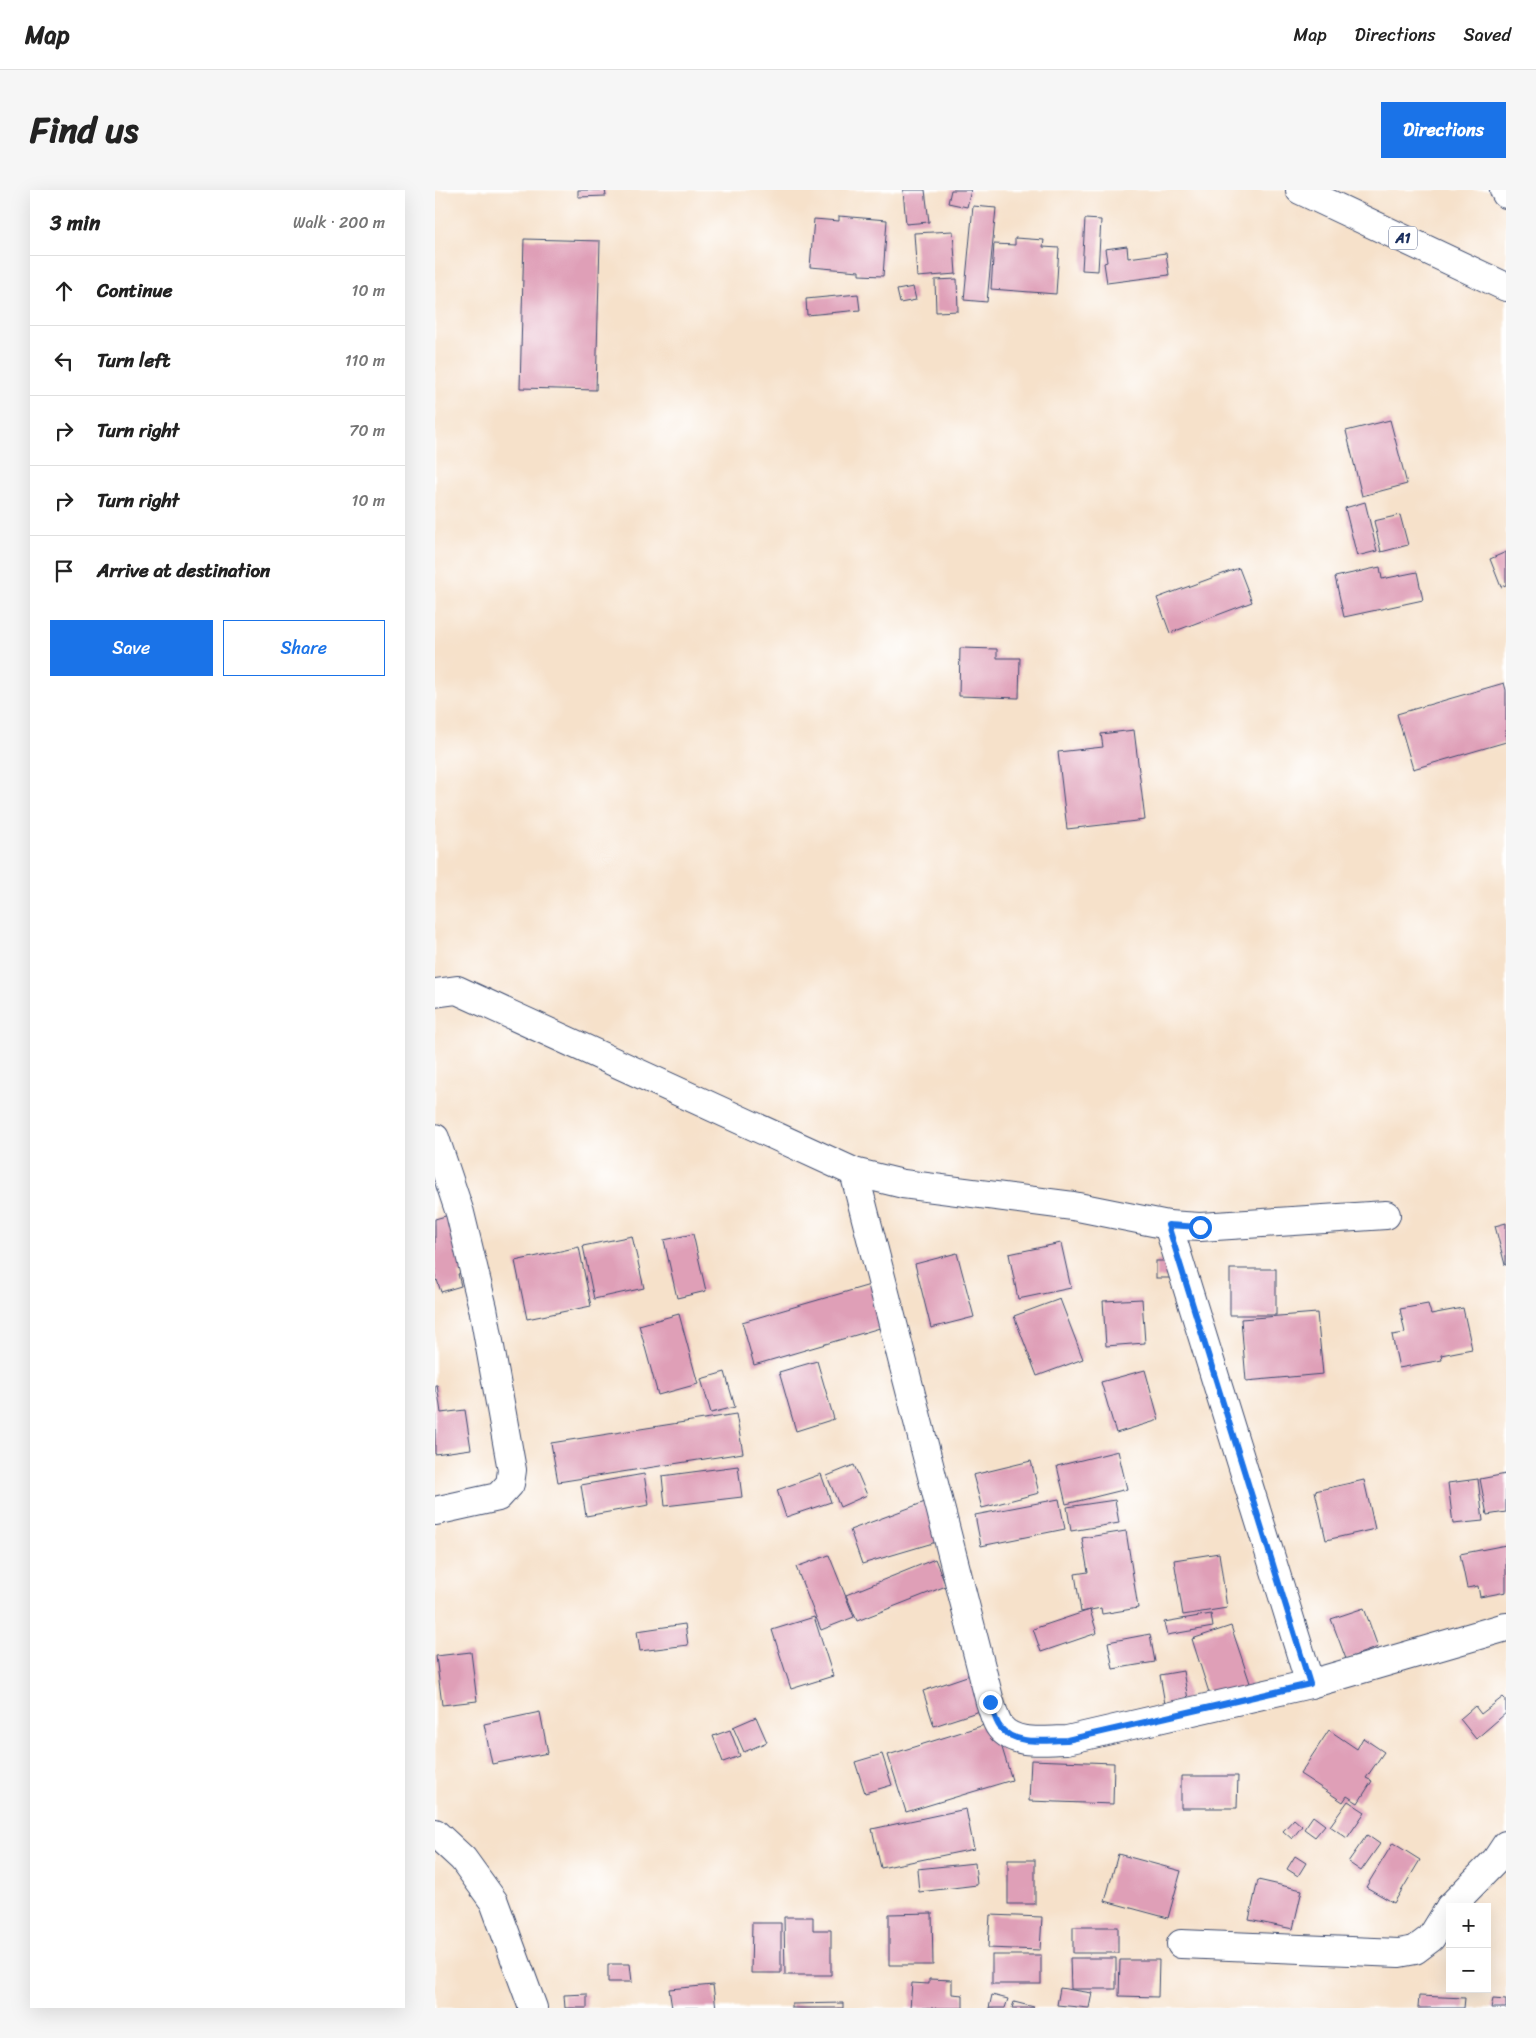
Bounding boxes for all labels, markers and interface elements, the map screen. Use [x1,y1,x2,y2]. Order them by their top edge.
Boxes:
text: Map [25,14,69,56]
text: Map [1294,19,1327,51]
text: Directions [1355,19,1436,51]
text: Saved [1464,19,1511,51]
text: Find us [30,99,138,161]
button: Directions [1381,102,1506,158]
text: 3 min [50,204,100,242]
text: Walk · 200 m [293,208,385,237]
road number: A1 [1389,226,1417,249]
text: Continue [97,274,173,307]
text: 10 m [352,276,385,305]
icon: ahead [50,277,78,305]
text: Turn left [97,344,170,377]
text: 110 m [345,346,385,375]
icon: left [50,347,78,375]
text: Turn right [97,414,179,447]
text: 70 m [349,416,385,445]
icon: right [50,417,78,445]
text: Turn right [97,484,179,517]
text: 10 m [352,486,385,515]
icon: right [50,487,78,515]
text: Arrive at destination [97,554,270,587]
icon: arrive [50,557,78,585]
button: Save [50,620,213,676]
button: Share [223,620,385,676]
route start [1189,1216,1212,1239]
route end [979,1691,1002,1714]
map controls [1446,1903,1491,1993]
button: + [1446,1903,1491,1948]
button: − [1446,1948,1491,1993]

